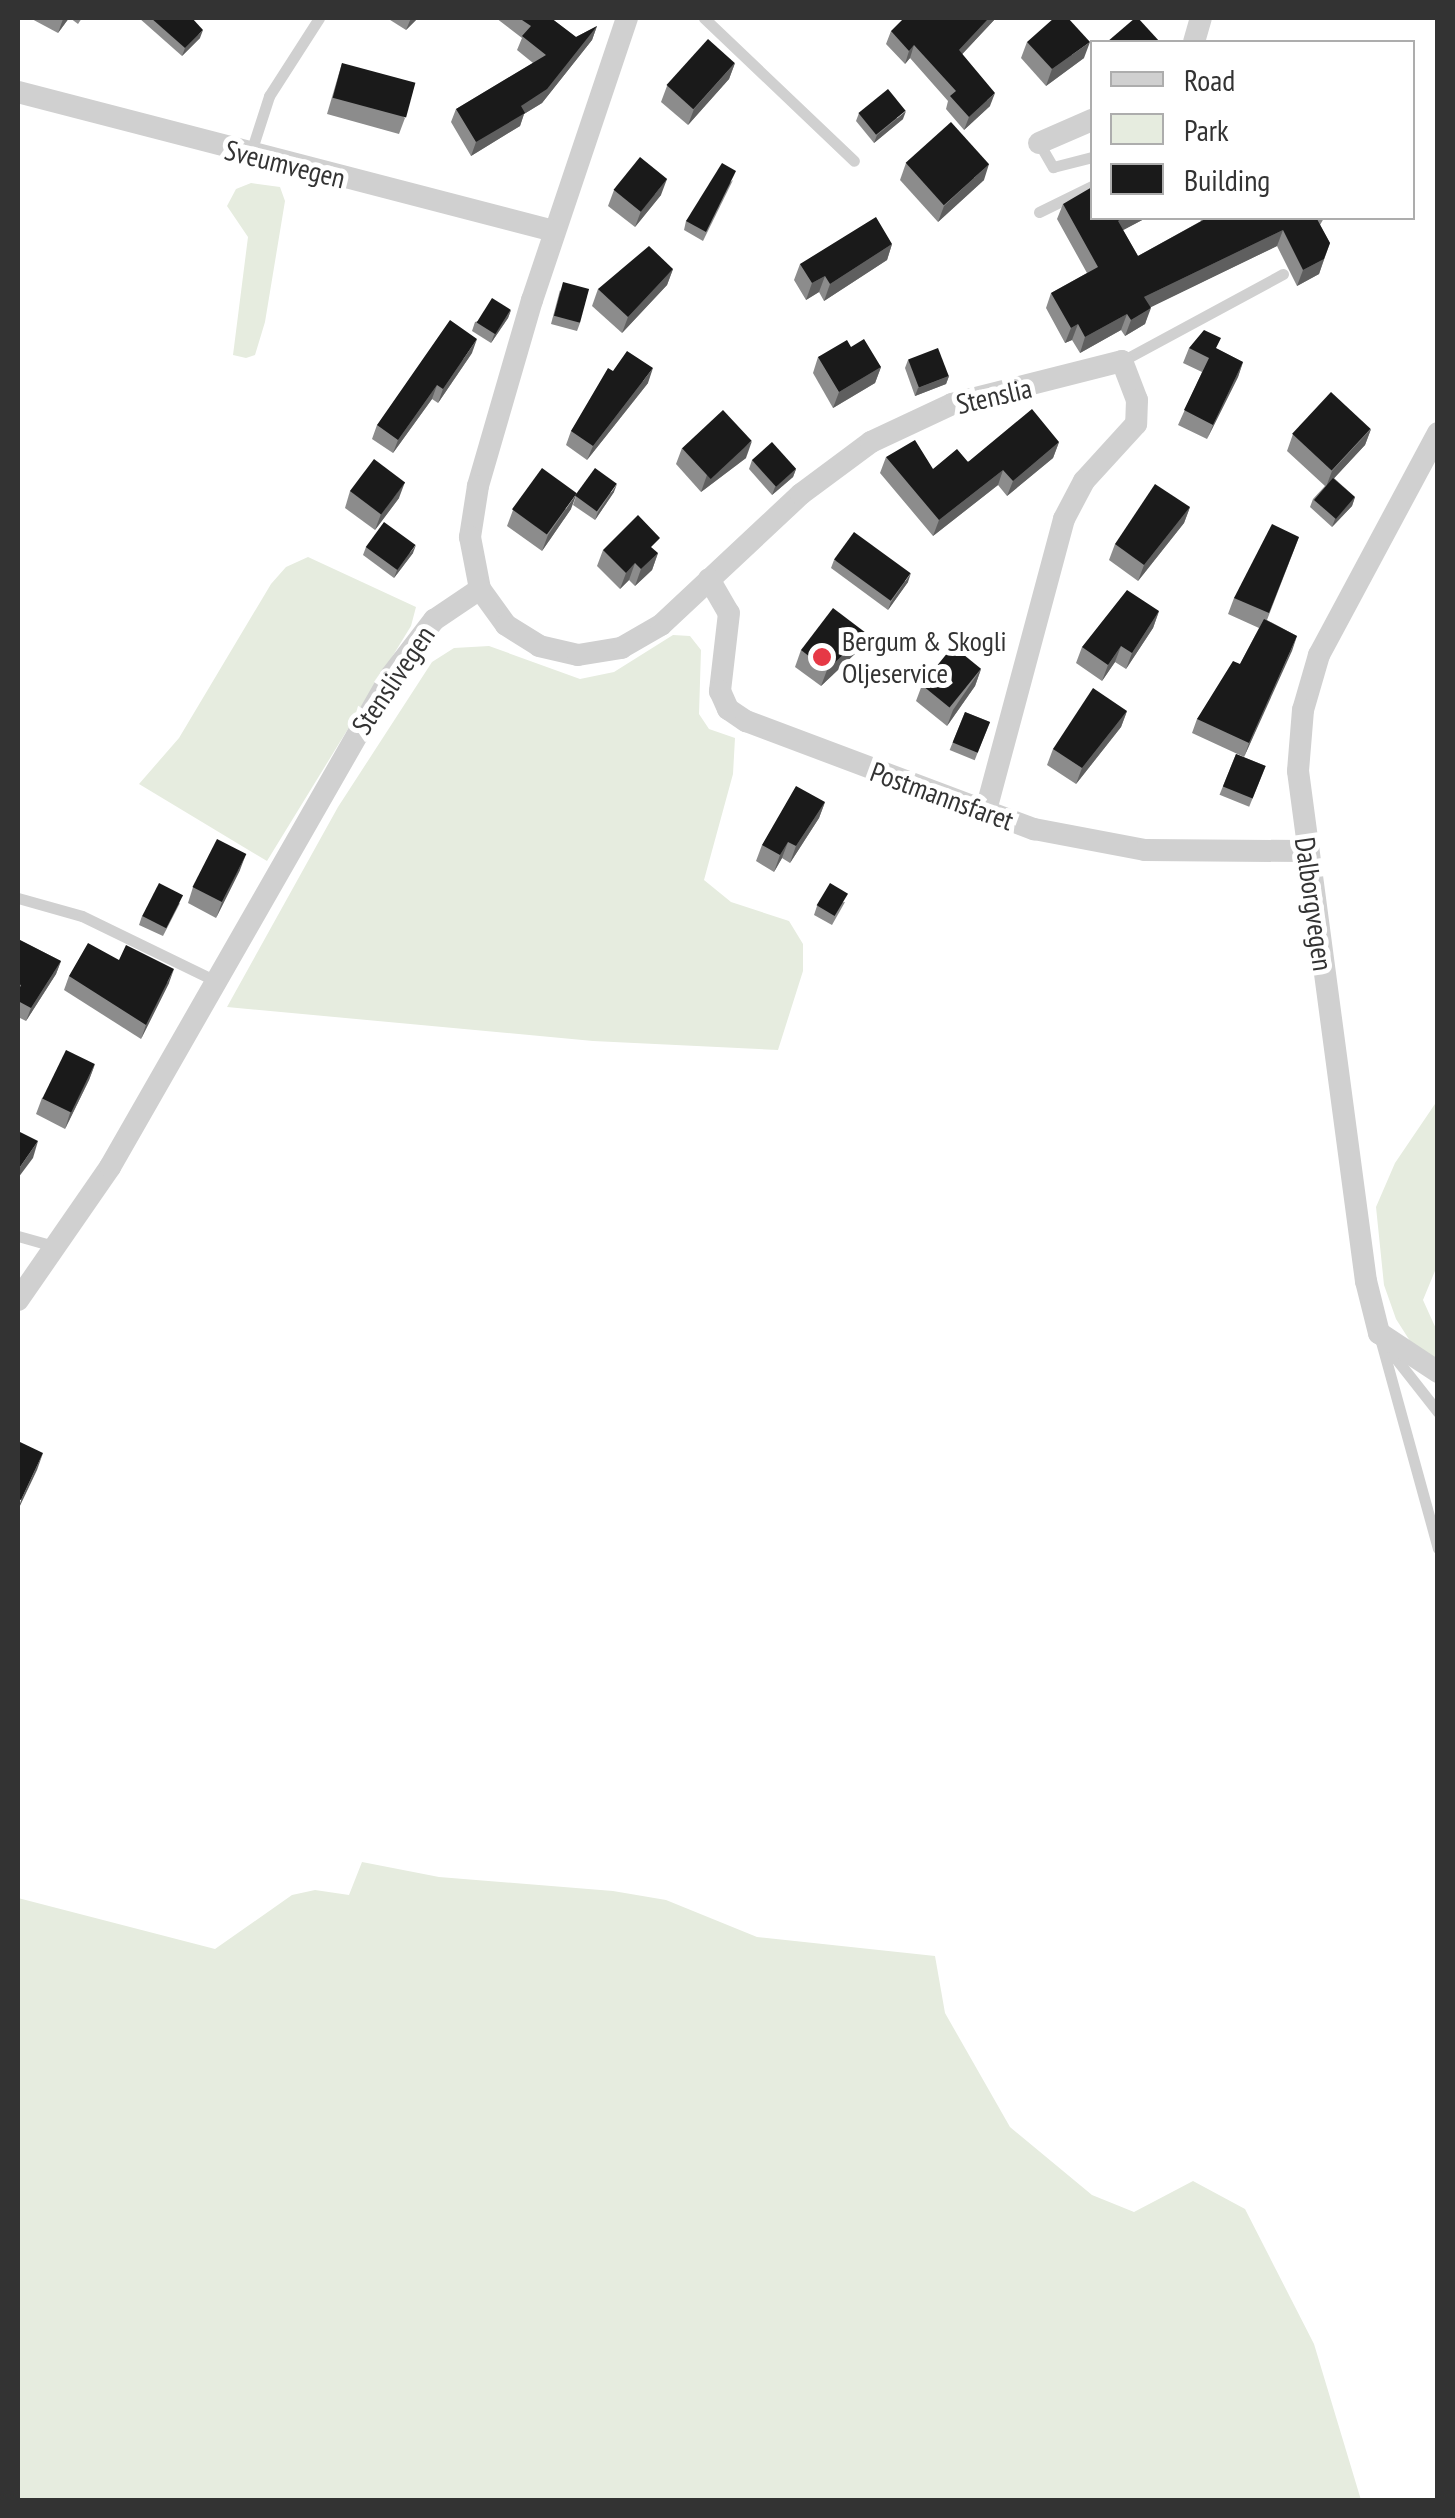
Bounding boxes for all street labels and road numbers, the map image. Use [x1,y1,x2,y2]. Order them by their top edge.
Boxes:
street label: Sveumvegen [221,133,349,195]
street label: Stenslia [953,371,1035,421]
street label: Stenslivegen [345,619,441,741]
street label: Postmannsfaret [866,755,1018,837]
street label: Dalborgvegen [1288,835,1340,973]

